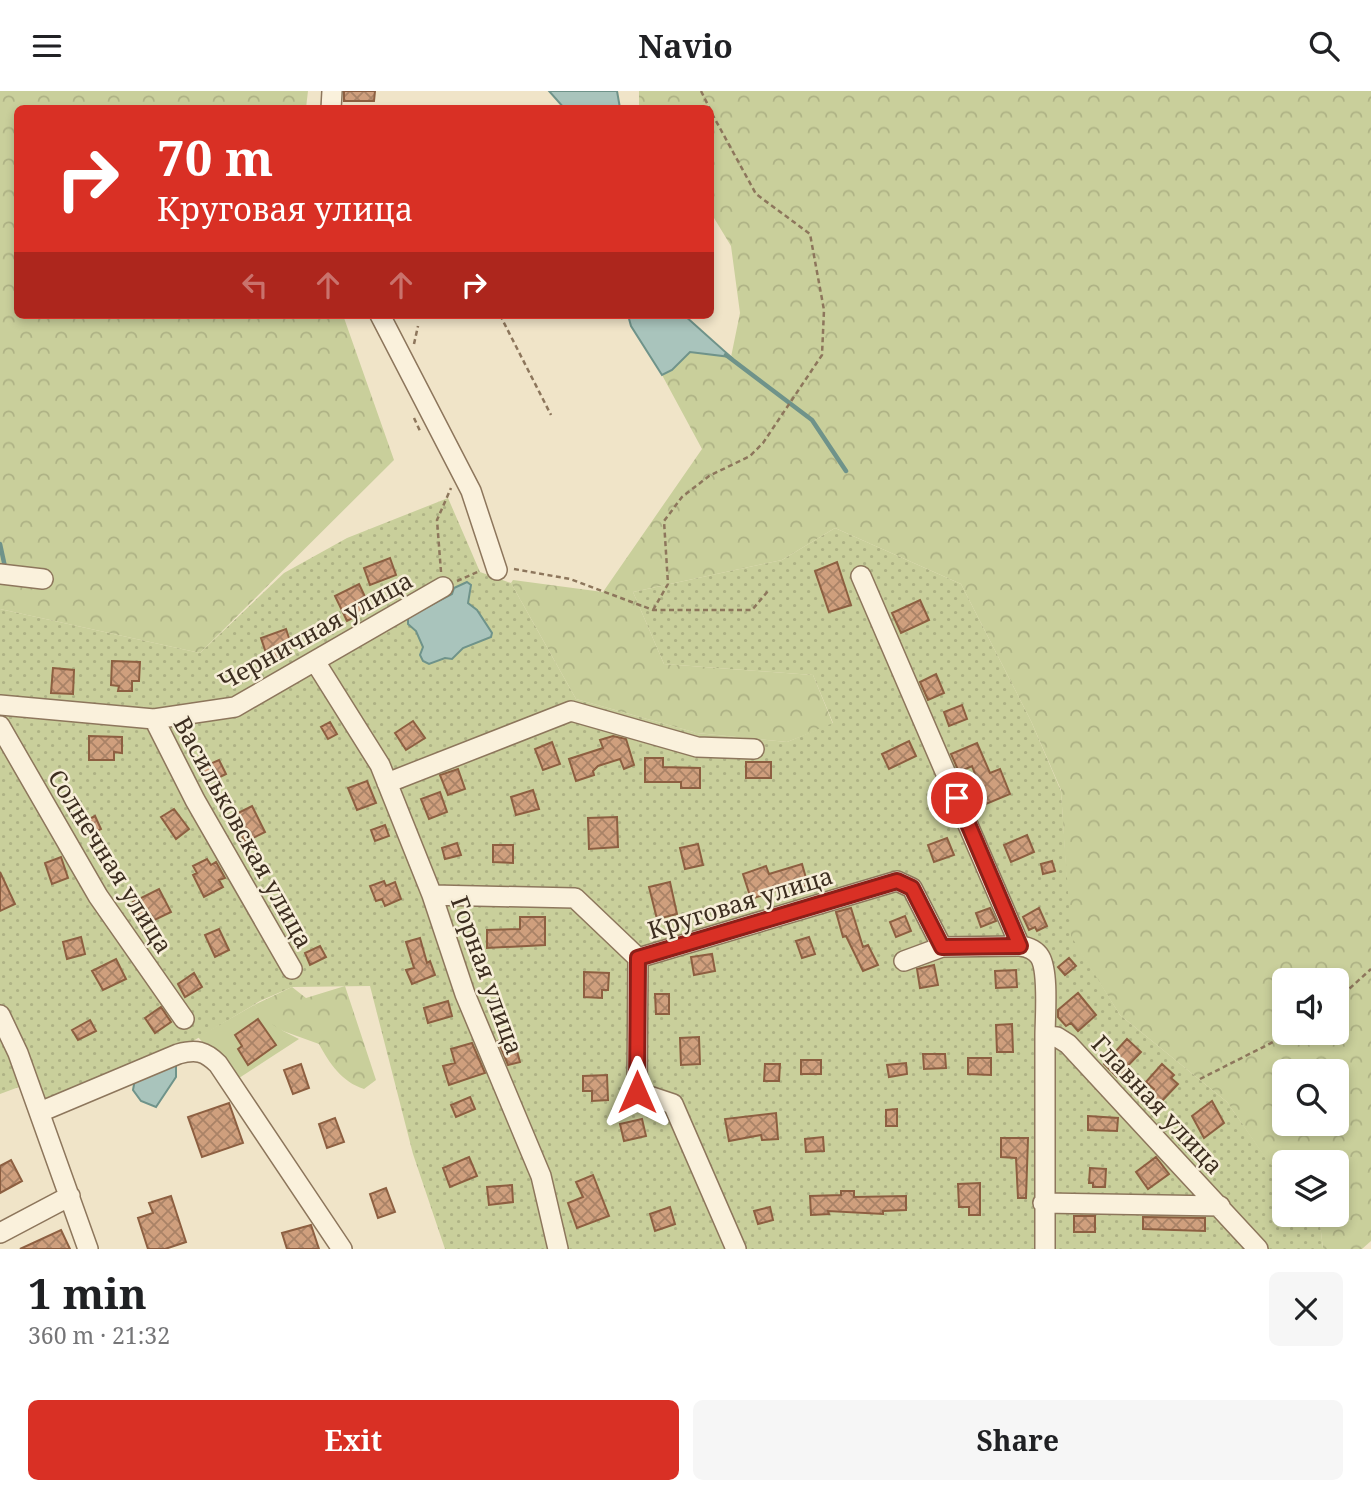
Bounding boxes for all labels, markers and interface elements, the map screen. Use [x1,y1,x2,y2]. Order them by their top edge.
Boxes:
text: Navio [638,24,733,67]
icon: menu [28,27,66,65]
icon: search [1305,27,1343,65]
text: 70 m [157,124,273,190]
icon: right [42,133,133,224]
text: Круговая улица [157,187,413,230]
icon: left [236,266,274,304]
icon: ahead [309,266,347,304]
icon: ahead [382,266,420,304]
icon: right [455,266,493,304]
street label: Черничная улица [212,563,418,697]
street label: Васильковская улица [167,710,321,954]
street label: Солнечная улица [41,763,181,959]
pin [927,768,987,828]
icon: arrive [938,779,976,817]
street label: Круговая улица [643,858,837,946]
street label: Горная улица [444,891,532,1059]
map controls [1272,968,1349,1227]
button: sound [1272,968,1349,1045]
street label: Главная улица [1085,1027,1231,1181]
position arrow [600,1055,674,1129]
button: search [1272,1059,1349,1136]
button: layers [1272,1150,1349,1227]
text: 1 min [28,1264,147,1321]
button: close [1269,1272,1343,1346]
text: 360 m · 21:32 [28,1319,170,1351]
button: Exit [28,1400,679,1480]
button: Share [693,1400,1343,1480]

